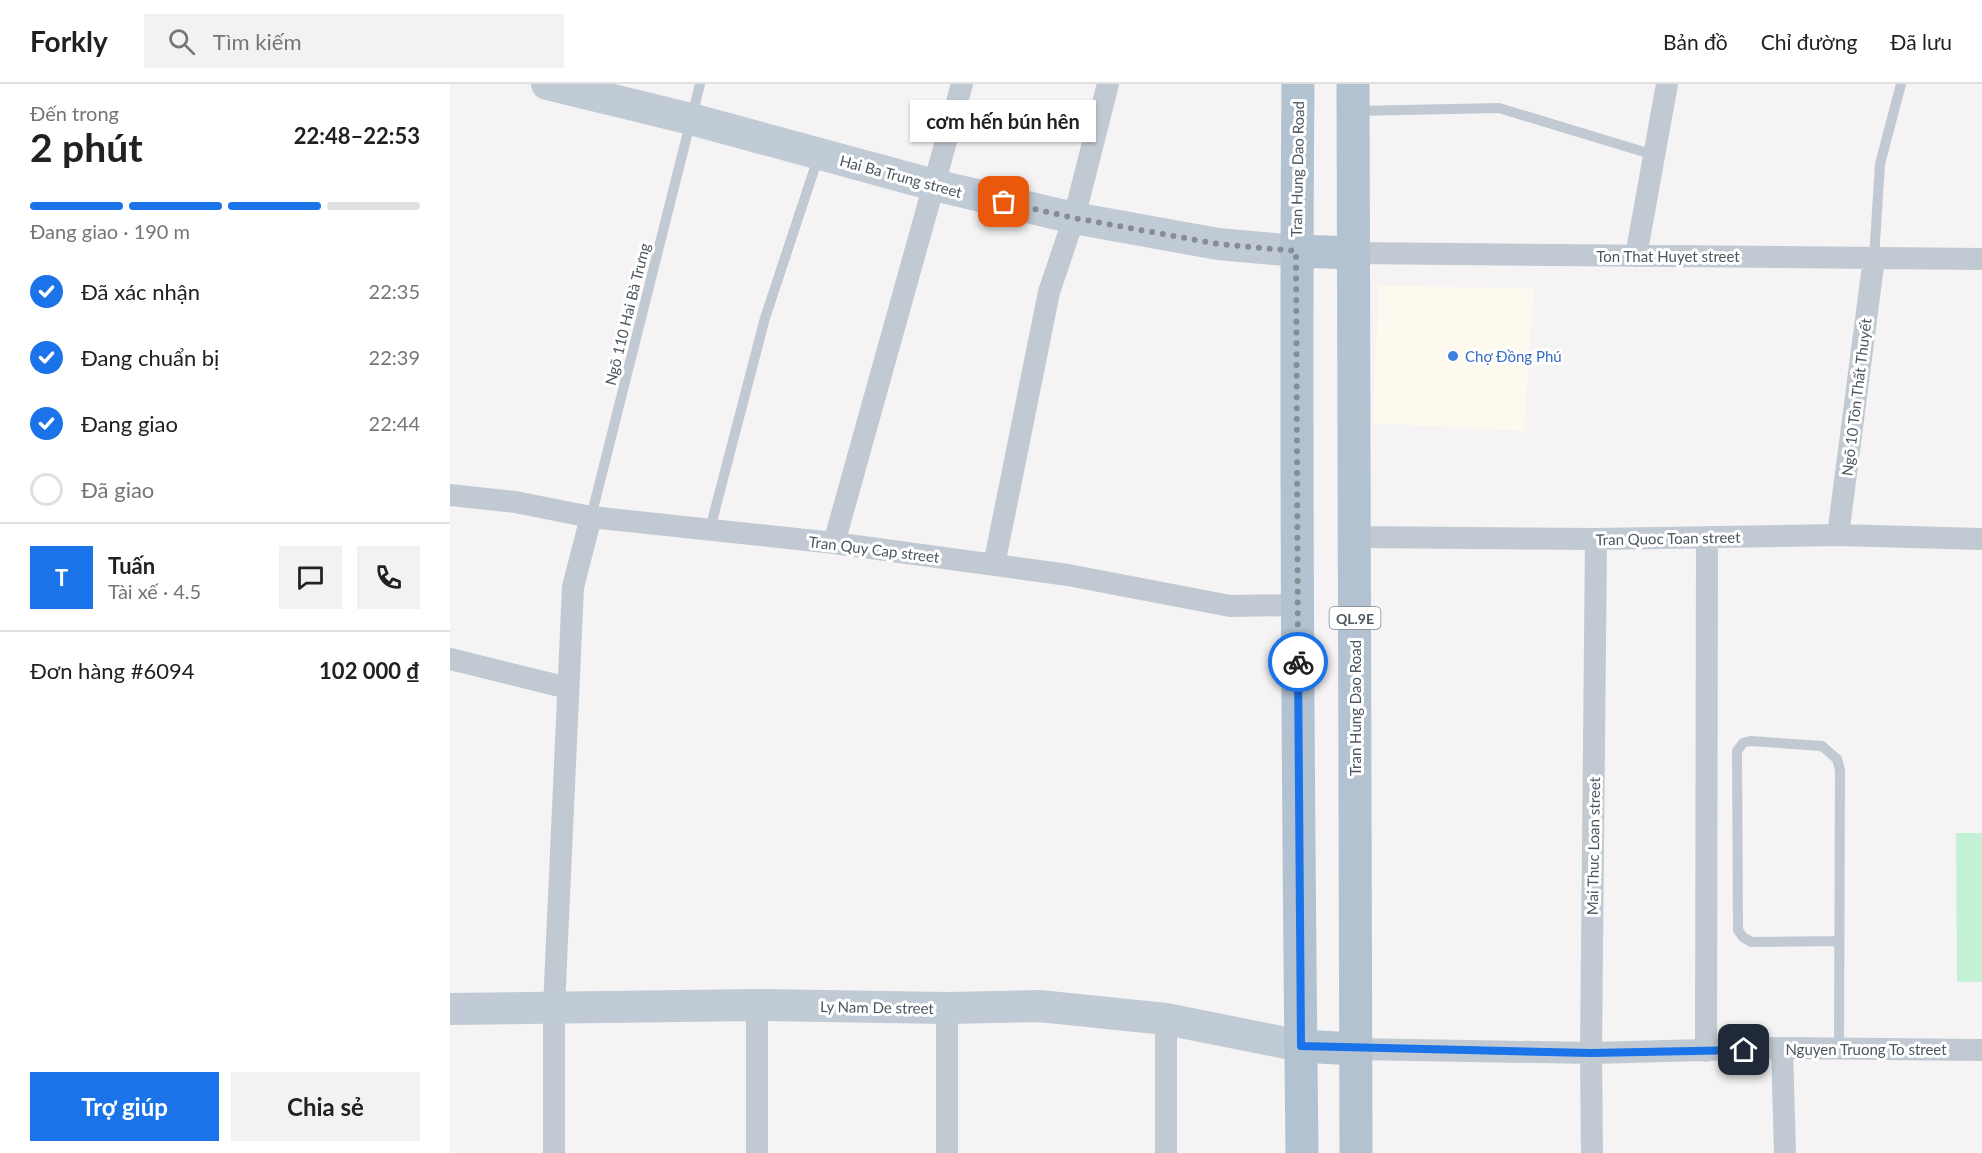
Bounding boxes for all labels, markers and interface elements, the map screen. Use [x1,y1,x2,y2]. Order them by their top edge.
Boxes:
search box [144,14,564,68]
text: Forkly [30,24,108,58]
icon: search [165,25,198,58]
text: Tìm kiếm [213,28,301,55]
text: Bản đồ [1663,29,1728,54]
text: Chỉ đường [1761,29,1857,54]
text: Đã lưu [1890,29,1952,54]
callout: cơm hến bún hên [911,100,1097,142]
text: Đến trong [30,101,119,125]
street label: Tran Hung Dao Road [1287,101,1307,237]
text: cơm hến bún hên [926,109,1080,133]
text: 22:48–22:53 [294,122,420,149]
text: 2 phút [30,124,143,170]
street label: Hai Ba Trung street [838,151,965,201]
pin [978,176,1029,227]
icon: bag [987,185,1020,218]
text: Đang giao · 190 m [30,219,190,243]
street label: Ngõ 110 Hai Bà Trưng [601,241,653,387]
street label: Ton That Huyet street [1596,247,1740,265]
icon: check [30,275,63,308]
text: Đã xác nhận [81,278,200,305]
text: 22:35 [369,279,420,303]
street label: Ngõ 10 Tôn Thất Thuyết [1837,316,1875,477]
icon: check [30,341,63,374]
text: Đang chuẩn bị [81,344,219,371]
text: 22:39 [369,345,420,369]
place label: Chợ Đồng Phú [1465,347,1562,365]
marker: Chợ Đồng Phú [1446,349,1460,363]
icon: check [30,407,63,440]
text: Đang giao [81,410,178,437]
text: 22:44 [369,411,420,435]
text: Đã giao [81,476,154,503]
street label: Tran Quoc Toan street [1595,528,1741,548]
street label: Tran Quy Cap street [808,532,941,566]
button: chat [279,546,342,609]
button: phone [357,546,420,609]
text: Tuấn [108,552,155,579]
text: T [55,564,68,591]
text: Tài xế · 4.5 [108,579,201,603]
road number: QL.9E [1330,607,1380,629]
courier [1268,632,1328,692]
street label: Tran Hung Dao Road [1346,640,1364,776]
icon: bike [1282,646,1315,679]
text: Đơn hàng #6094 [30,657,194,684]
text: 102 000 ₫ [319,657,420,684]
street label: Mai Thuc Loan street [1583,776,1603,915]
street label: Ly Nam De street [820,997,935,1017]
pin [1718,1024,1769,1075]
icon: home [1727,1033,1760,1066]
street label: Nguyen Truong To street [1785,1040,1947,1058]
button: Trợ giúp [30,1072,219,1141]
button: Chia sẻ [231,1072,420,1141]

